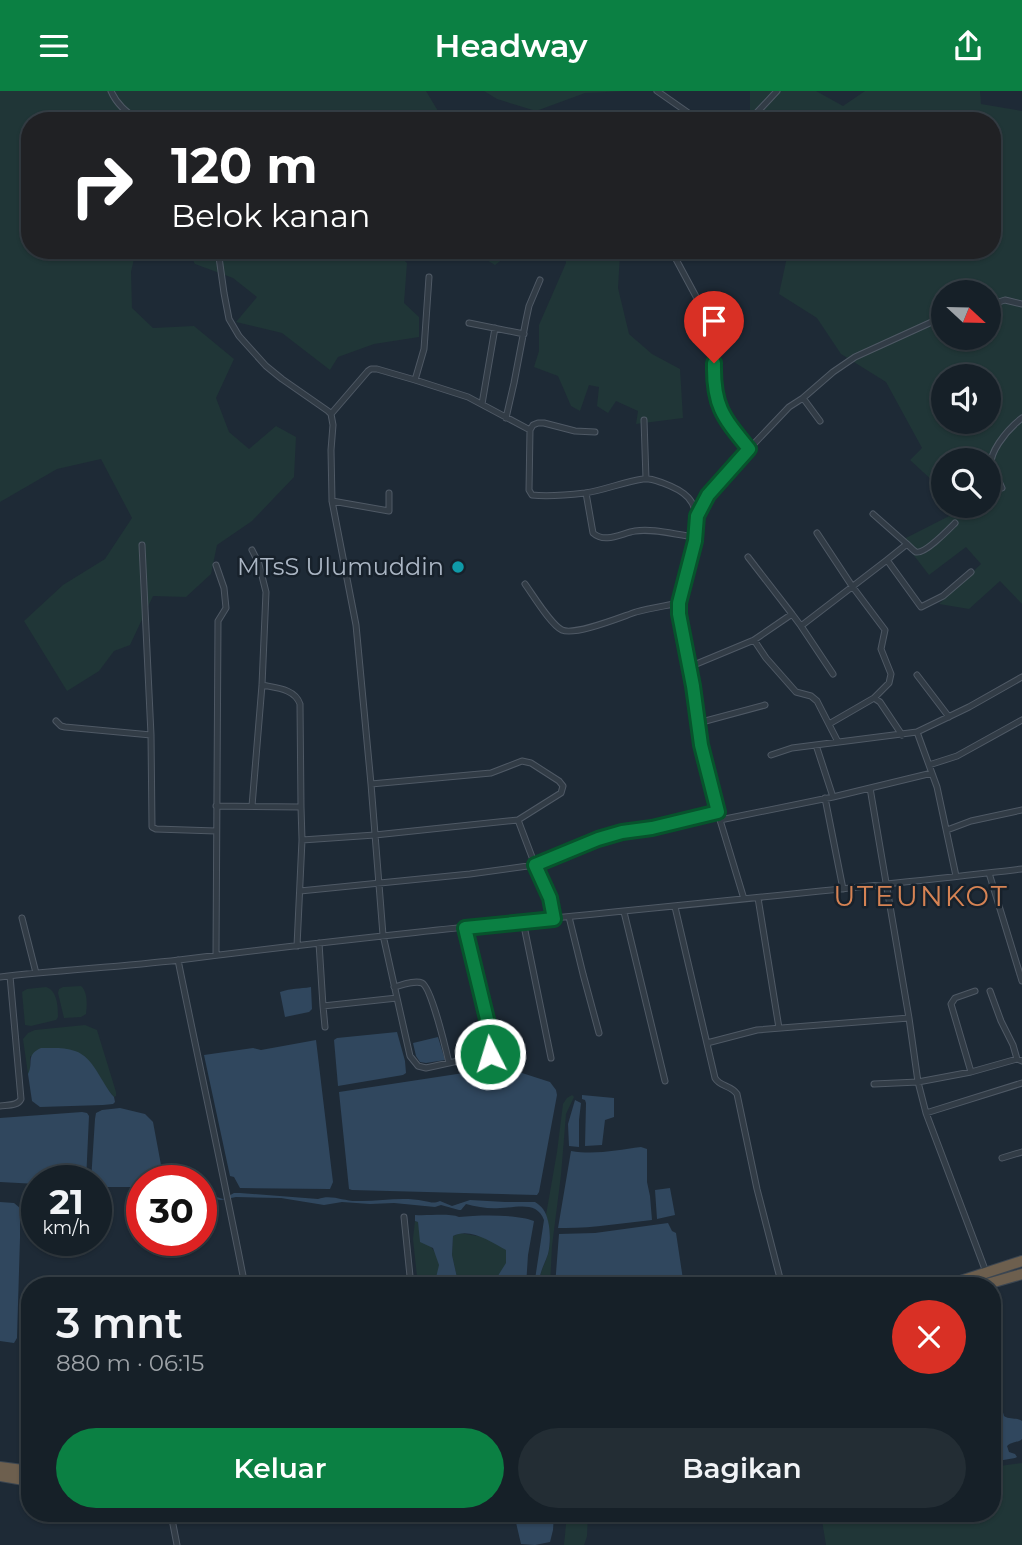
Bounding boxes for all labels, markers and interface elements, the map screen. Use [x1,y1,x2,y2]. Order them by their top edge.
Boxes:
text: Headway [435,26,587,65]
icon: menu [35,27,73,65]
icon: share [949,27,987,65]
text: 120 m [171,136,318,195]
icon: right [56,140,147,231]
text: Belok kanan [171,196,371,235]
north arrow [931,280,1001,350]
map controls [931,280,1001,518]
pin [684,291,744,363]
icon: arrive [695,302,733,340]
button: sound [931,364,1001,434]
button: search [931,448,1001,518]
place label: MTsS Ulumuddin [237,552,444,581]
marker: MTsS Ulumuddin [450,559,466,575]
district label: UTEUNKOT [833,879,1009,913]
position arrow [453,1017,527,1091]
speed limit sign: 30 [126,1165,217,1256]
text: 21 [49,1180,84,1223]
text: km/h [42,1217,91,1239]
text: 3 mnt [56,1297,183,1349]
button: close [892,1300,966,1374]
text: 880 m · 06:15 [56,1349,204,1377]
button: Keluar [56,1428,504,1508]
button: Bagikan [518,1428,966,1508]

